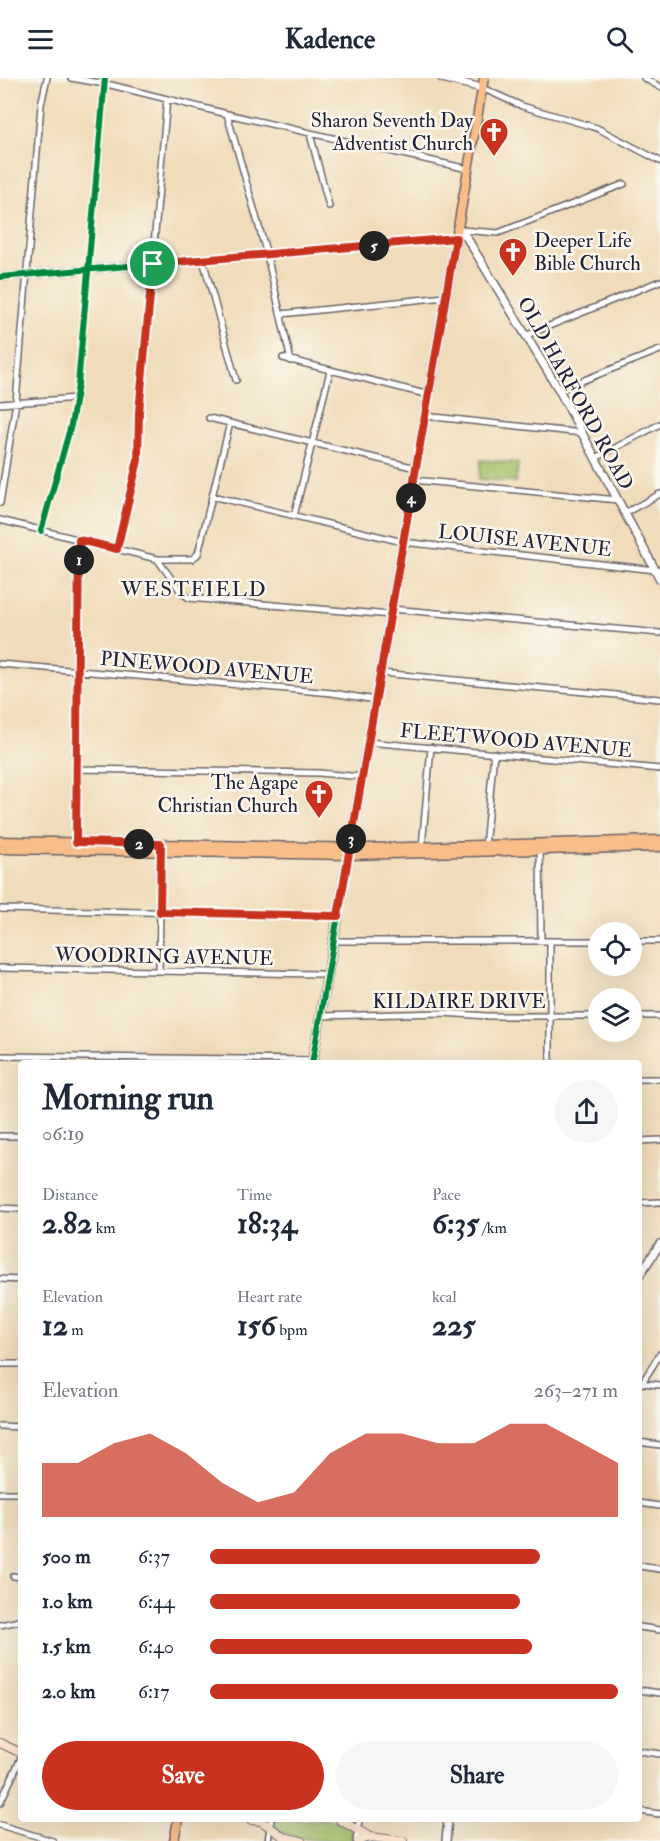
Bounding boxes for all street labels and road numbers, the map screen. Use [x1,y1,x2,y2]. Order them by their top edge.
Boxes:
street label: OLD HARFORD ROAD [512,292,639,494]
street label: LOUISE AVENUE [437,519,613,562]
street label: PINEWOOD AVENUE [99,646,315,689]
street label: FLEETWOOD AVENUE [399,718,633,763]
street label: WOODRING AVENUE [54,942,273,971]
street label: KILDAIRE DRIVE [372,989,546,1014]

